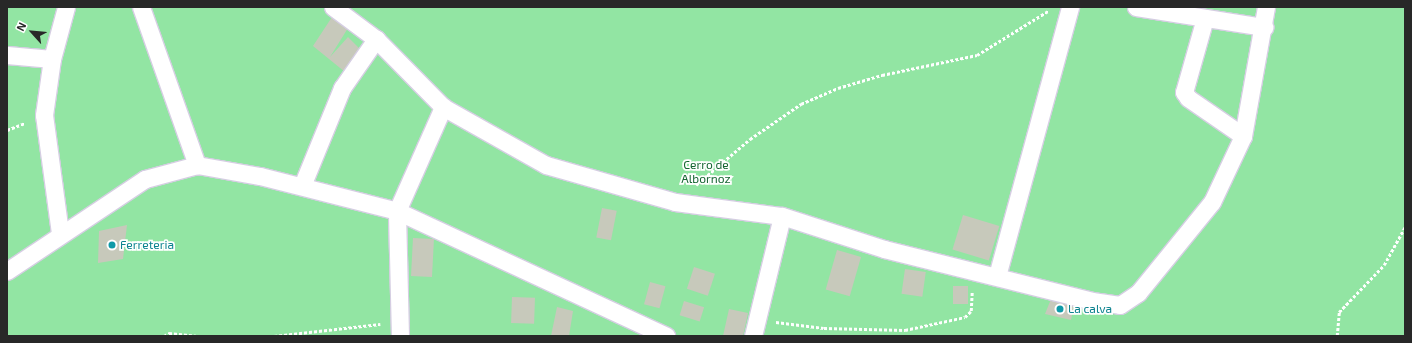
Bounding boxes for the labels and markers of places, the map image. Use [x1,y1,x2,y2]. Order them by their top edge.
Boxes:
place label: Ferreteria [120,238,174,252]
marker: Ferreteria [107,240,117,250]
place label: La calva [1068,302,1112,316]
marker: La calva [1055,304,1065,314]

